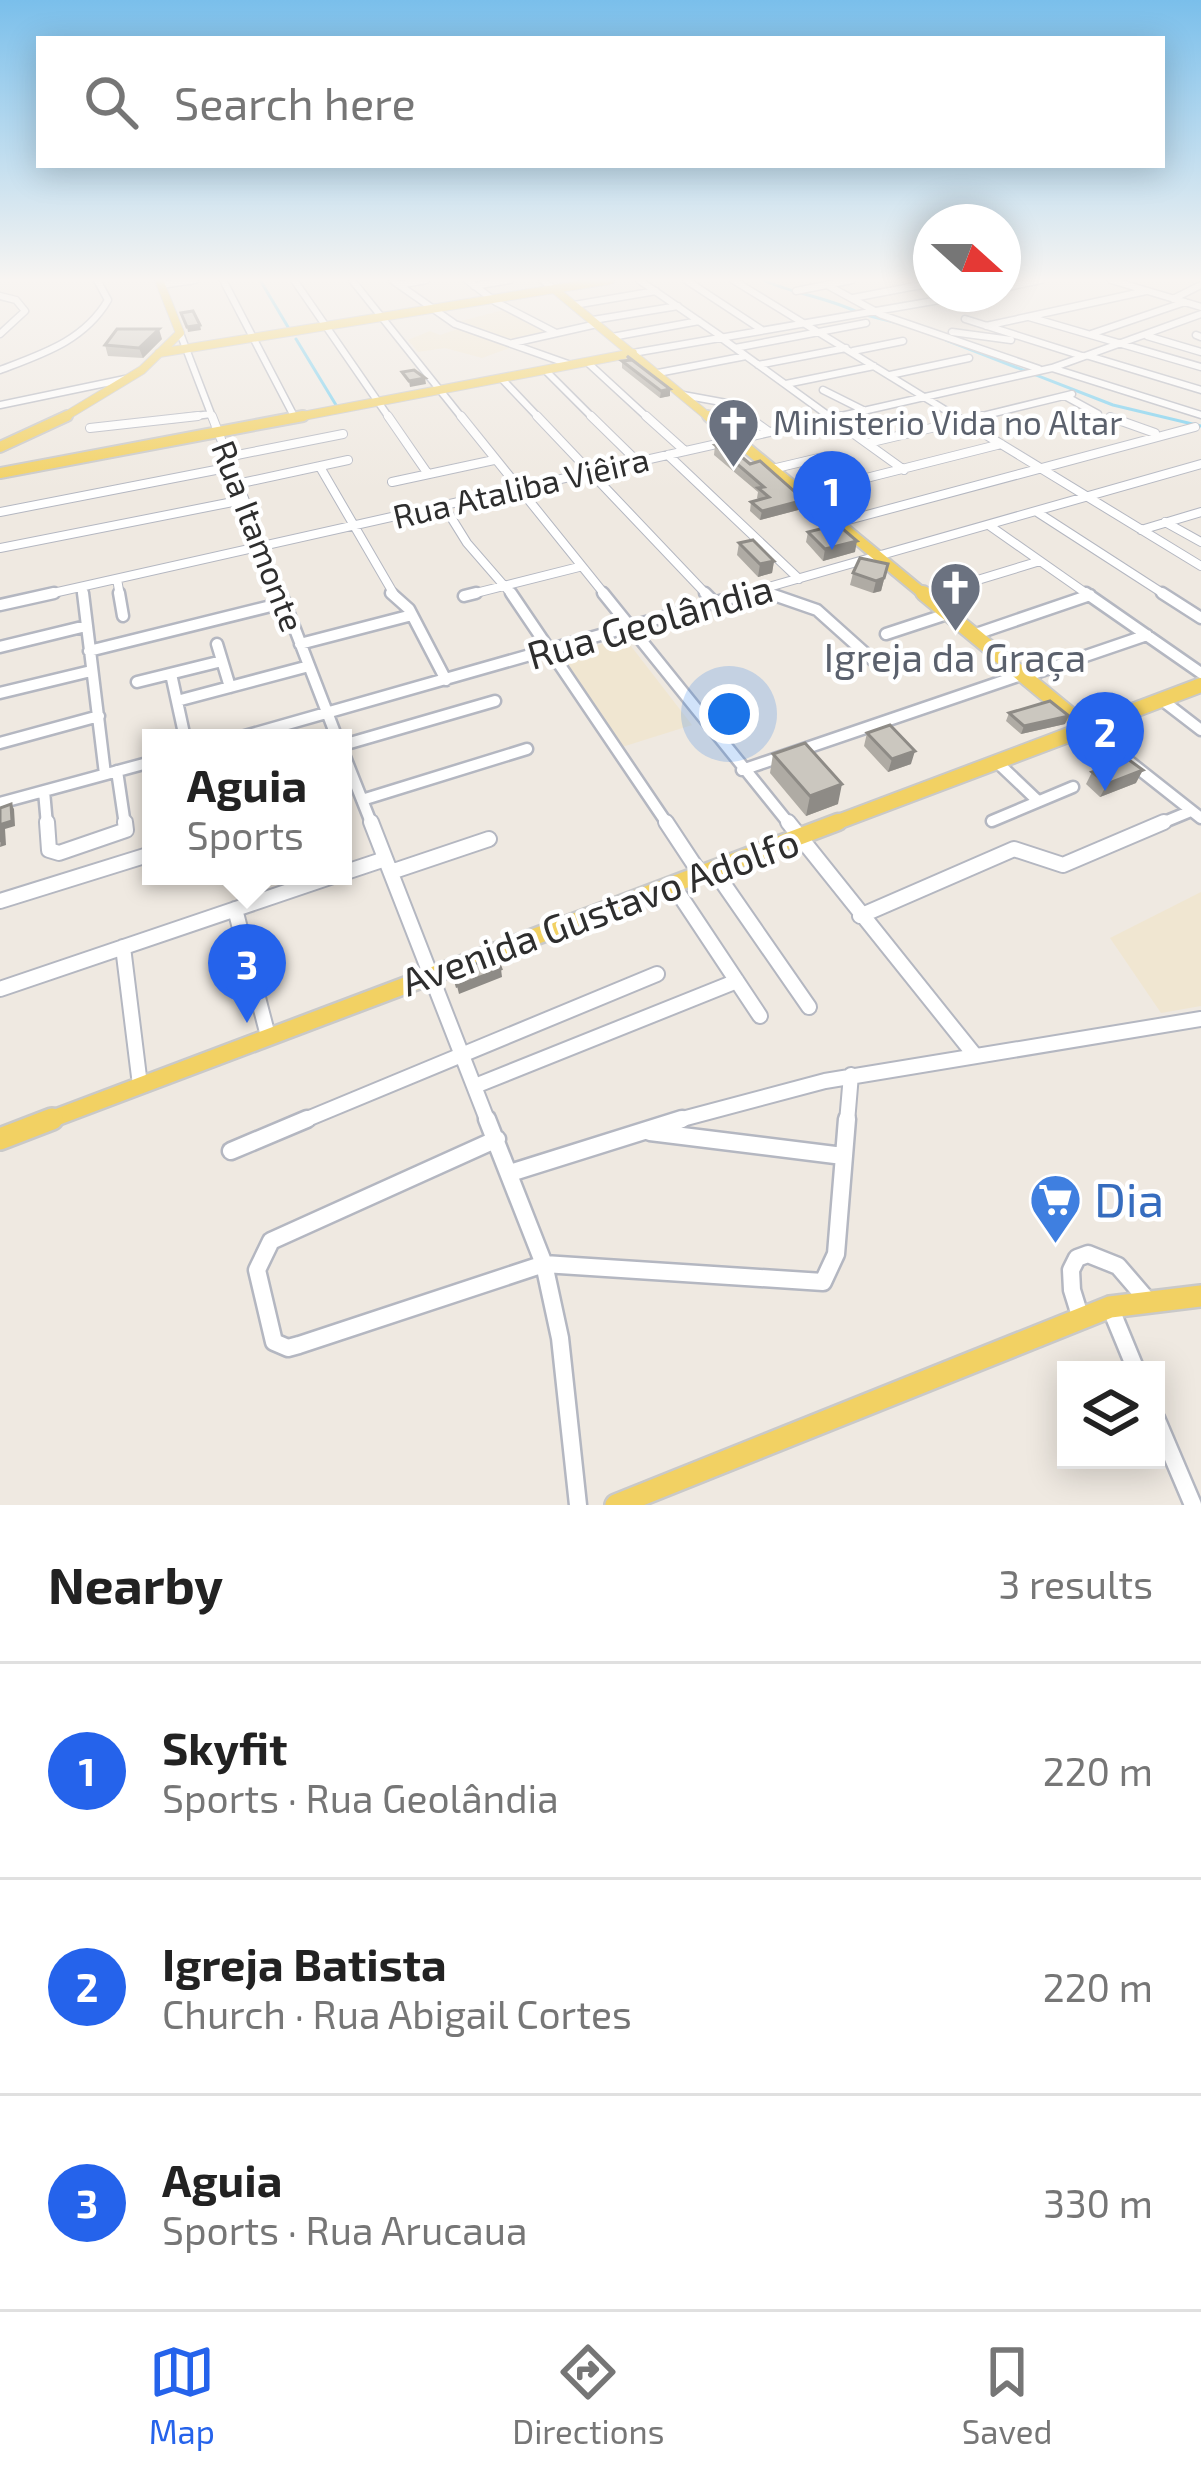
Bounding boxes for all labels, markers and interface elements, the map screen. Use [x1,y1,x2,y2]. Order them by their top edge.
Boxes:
search box [36,36,1165,168]
icon: search [78,69,144,135]
text: Search here [174,75,416,129]
north arrow [913,204,1021,312]
church icon: Ministerio Vida no Altar [706,395,762,469]
place label: Ministerio Vida no Altar [773,402,1122,442]
street label: Rua Itamonte [204,435,314,637]
street label: Rua Ataliba Viêira [389,438,653,536]
pin: 1 [793,451,871,550]
church icon: Igreja da Graça [927,560,983,634]
street label: Rua Geolândia [521,563,778,678]
place label: Igreja da Graça [824,633,1086,682]
your location [699,684,759,744]
pin: 2 [1066,692,1144,791]
popup [142,729,352,885]
text: Aguia [187,757,307,811]
text: Sports [187,811,304,858]
street label: Avenida Gustavo Adolfo [394,817,805,1004]
pin: 3 [208,924,286,1023]
place label: Dia [1094,1169,1164,1227]
supermarket icon: Dia [1027,1172,1083,1246]
map controls [1057,1361,1165,1469]
button: layers [1057,1361,1165,1469]
text: Nearby [48,1553,223,1614]
text: 3 results [999,1560,1153,1607]
text: Skyfit [162,1720,287,1774]
text: 1 [79,1747,95,1794]
text: 220 m [1043,1747,1153,1794]
text: Sports · Rua Geolândia [162,1774,559,1821]
text: Igreja Batista [162,1936,447,1990]
text: 2 [76,1963,98,2010]
text: 220 m [1043,1963,1153,2010]
text: Church · Rua Abigail Cortes [162,1990,632,2037]
text: Aguia [162,2152,282,2206]
text: 3 [76,2179,98,2226]
text: 330 m [1043,2179,1153,2226]
text: Sports · Rua Arucaua [162,2206,527,2253]
tab: Map [149,2339,215,2451]
tab: Directions [512,2339,664,2451]
tab: Saved [962,2339,1052,2451]

